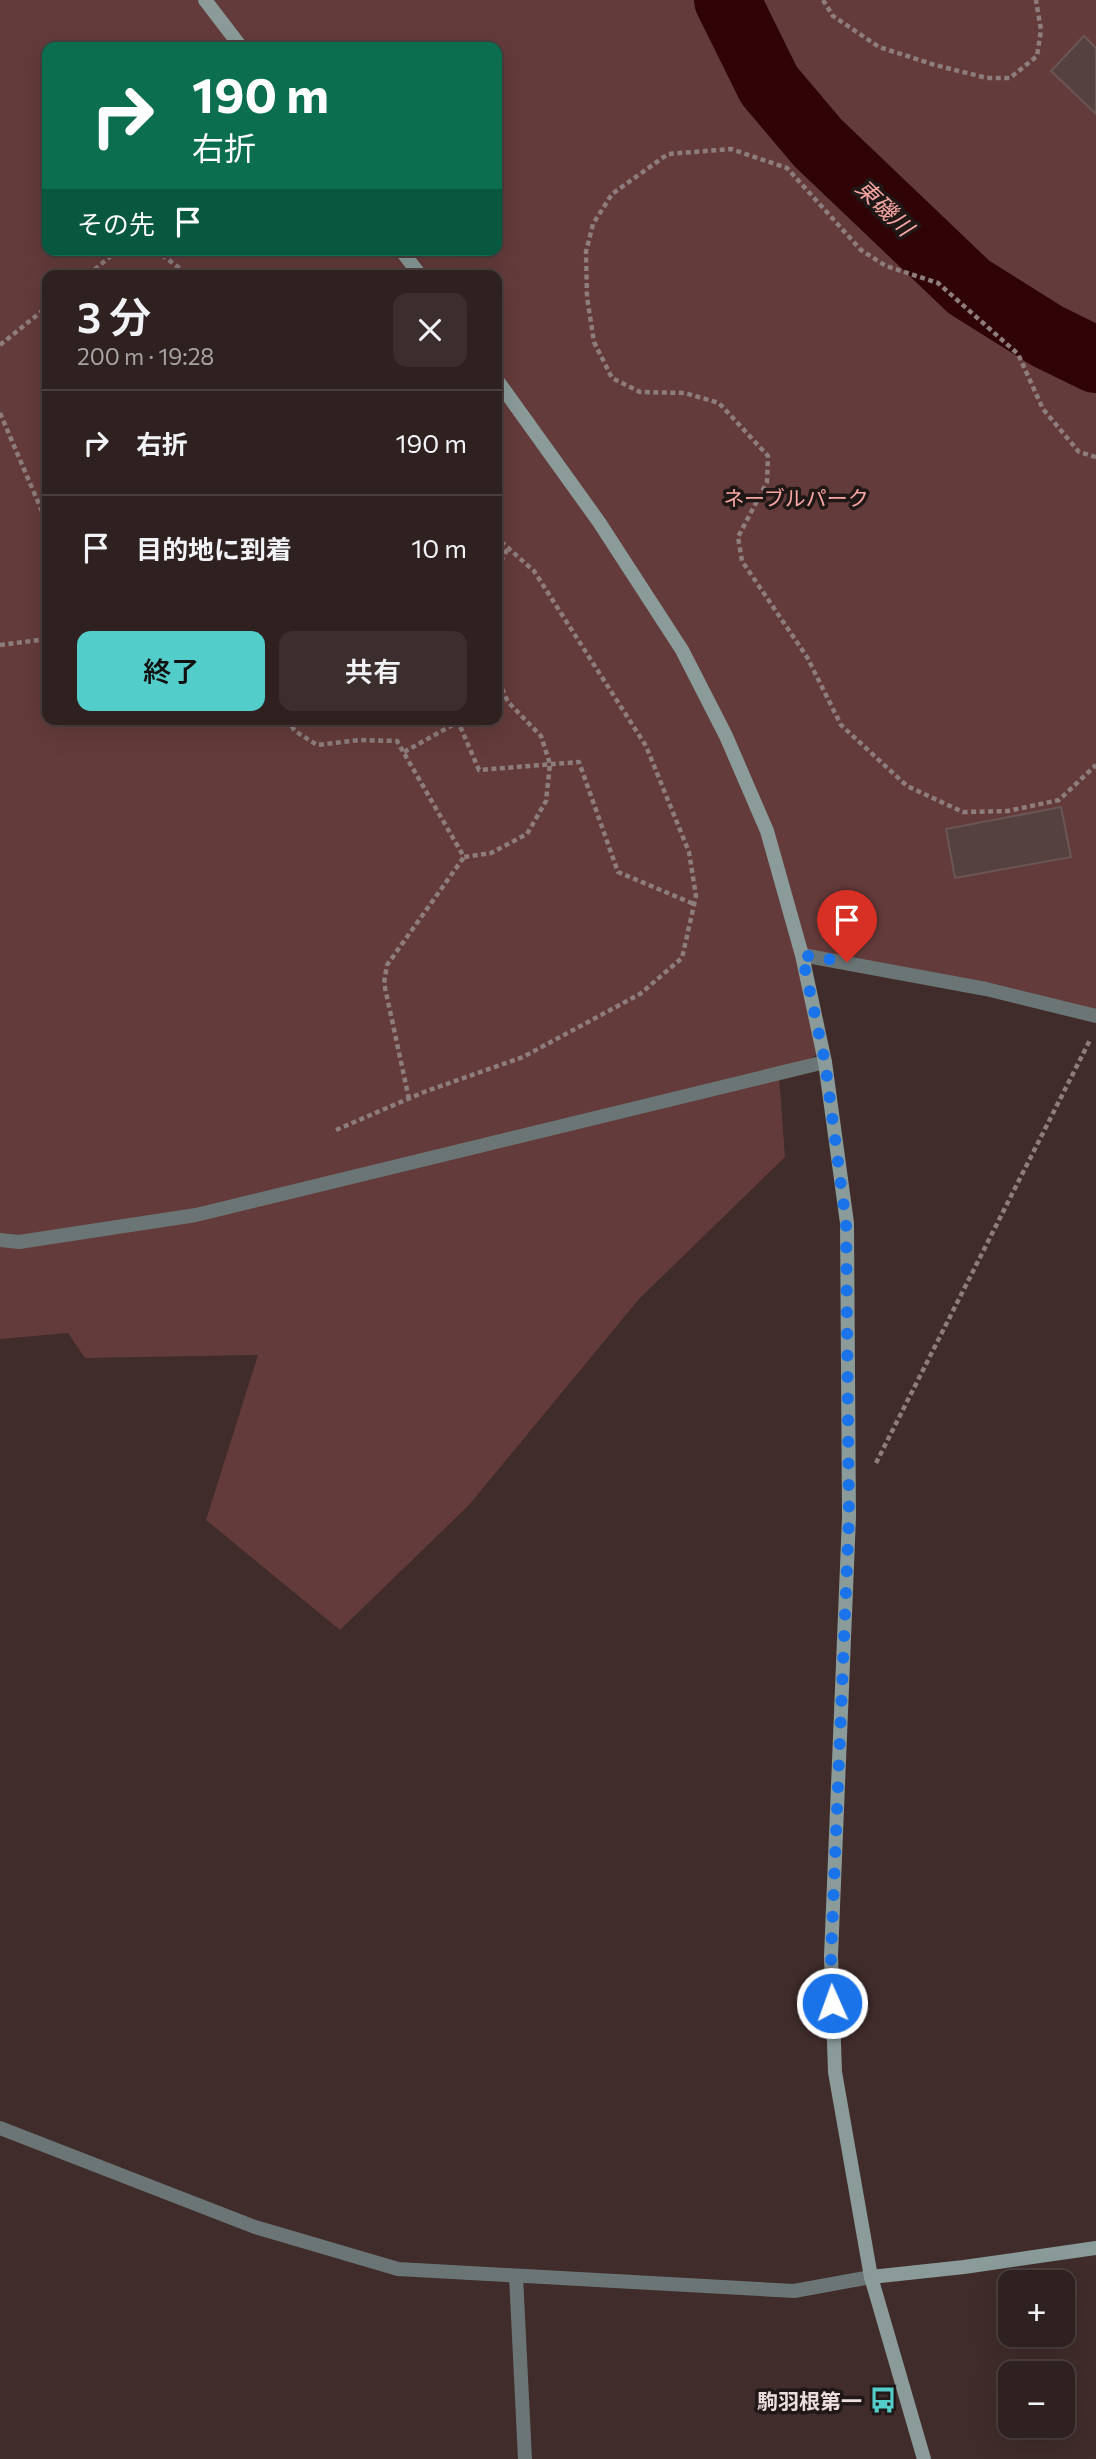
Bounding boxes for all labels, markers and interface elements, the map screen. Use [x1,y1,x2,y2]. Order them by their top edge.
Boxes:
text: 190 m [192,63,329,123]
icon: right [77,70,168,161]
text: 右折 [192,127,256,167]
water label: 東磯川 [850,173,922,243]
icon: arrive [169,203,207,241]
text: その先 [77,208,155,239]
text: 3 分 [77,290,151,342]
button: close [393,293,467,367]
text: 200 m · 19:28 [77,342,214,370]
icon: right [77,424,115,462]
text: 190 m [395,427,467,458]
text: 右折 [136,428,188,459]
park label: ネーブルパーク [723,485,869,510]
icon: arrive [77,529,115,567]
text: 10 m [411,532,467,563]
text: 目的地に到着 [136,533,292,564]
button: 終了 [77,631,265,711]
button: 共有 [279,631,467,711]
pin [817,890,877,962]
icon: arrive [828,901,866,939]
position arrow [795,1966,869,2040]
map controls [998,2270,1075,2438]
button: + [998,2270,1075,2347]
button: − [998,2361,1075,2438]
bus stop icon: 駒羽根第一 [868,2385,898,2415]
place label: 駒羽根第一 [757,2388,862,2413]

